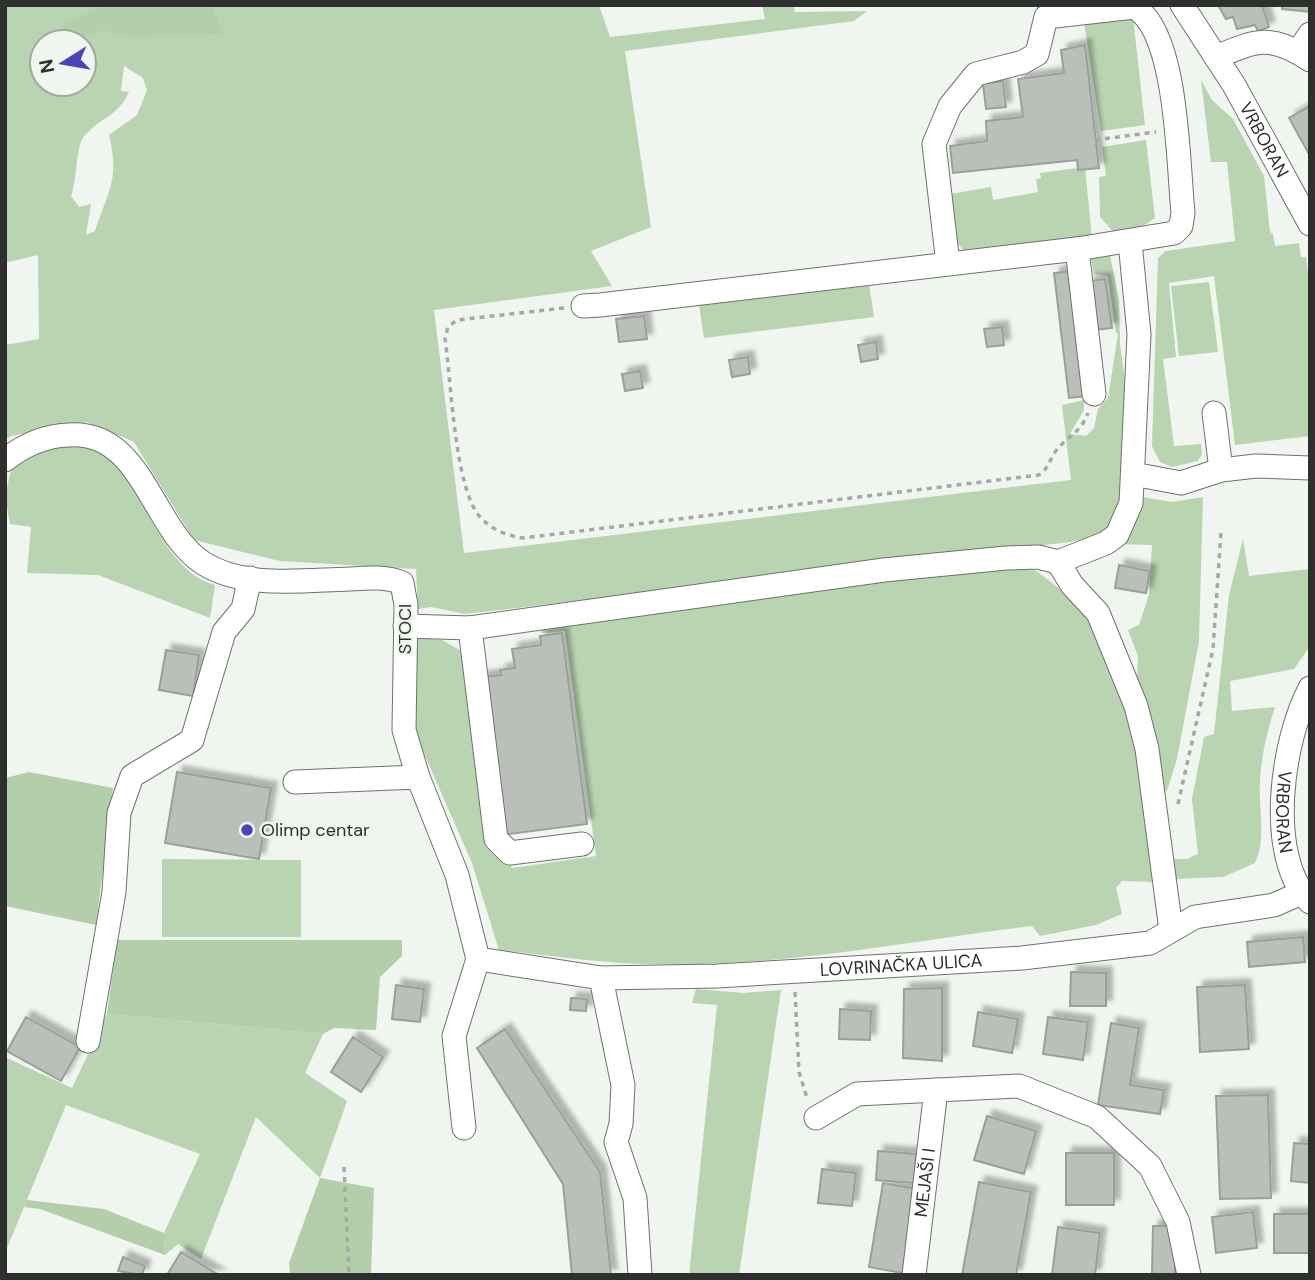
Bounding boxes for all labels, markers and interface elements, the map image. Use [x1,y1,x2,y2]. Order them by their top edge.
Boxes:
north arrow [28,28,98,98]
text: N [33,57,60,75]
street label: VRBORAN [1234,98,1294,182]
street label: STOCI [393,604,417,654]
street label: VRBORAN [1270,769,1298,855]
place label: Olimp centar [261,818,370,842]
marker: Olimp centar [239,822,255,838]
street label: LOVRINAČKA ULICA [819,948,983,982]
street label: MEJAŠI I [909,1147,941,1219]

